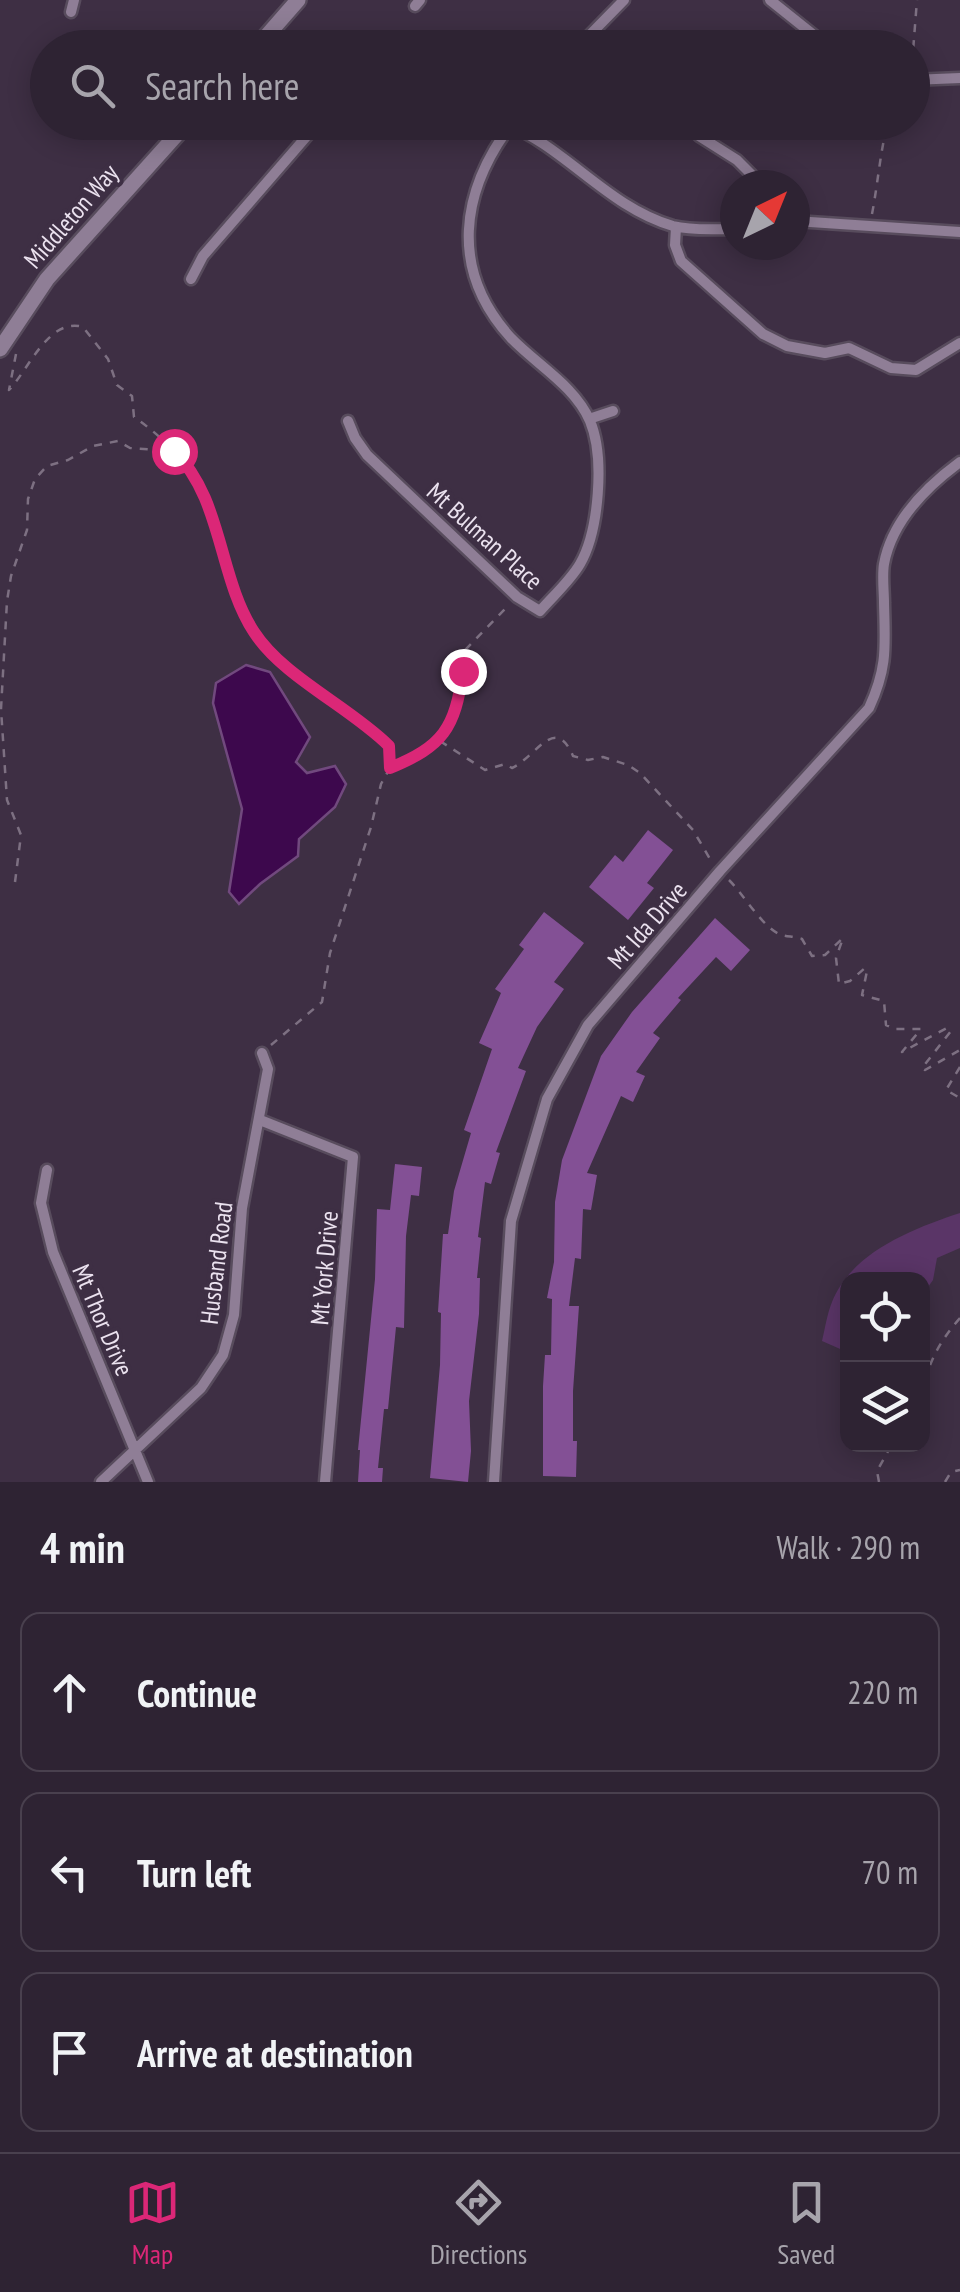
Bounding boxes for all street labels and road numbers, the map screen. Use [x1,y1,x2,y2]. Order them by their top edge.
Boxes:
street label: Middleton Way [17,157,125,275]
street label: Mt Bulman Place [420,476,550,596]
street label: Mt Ida Drive [600,875,694,975]
street label: Husband Road [193,1200,239,1326]
street label: Mt York Drive [303,1210,345,1326]
street label: Mt Thor Drive [65,1259,141,1381]

